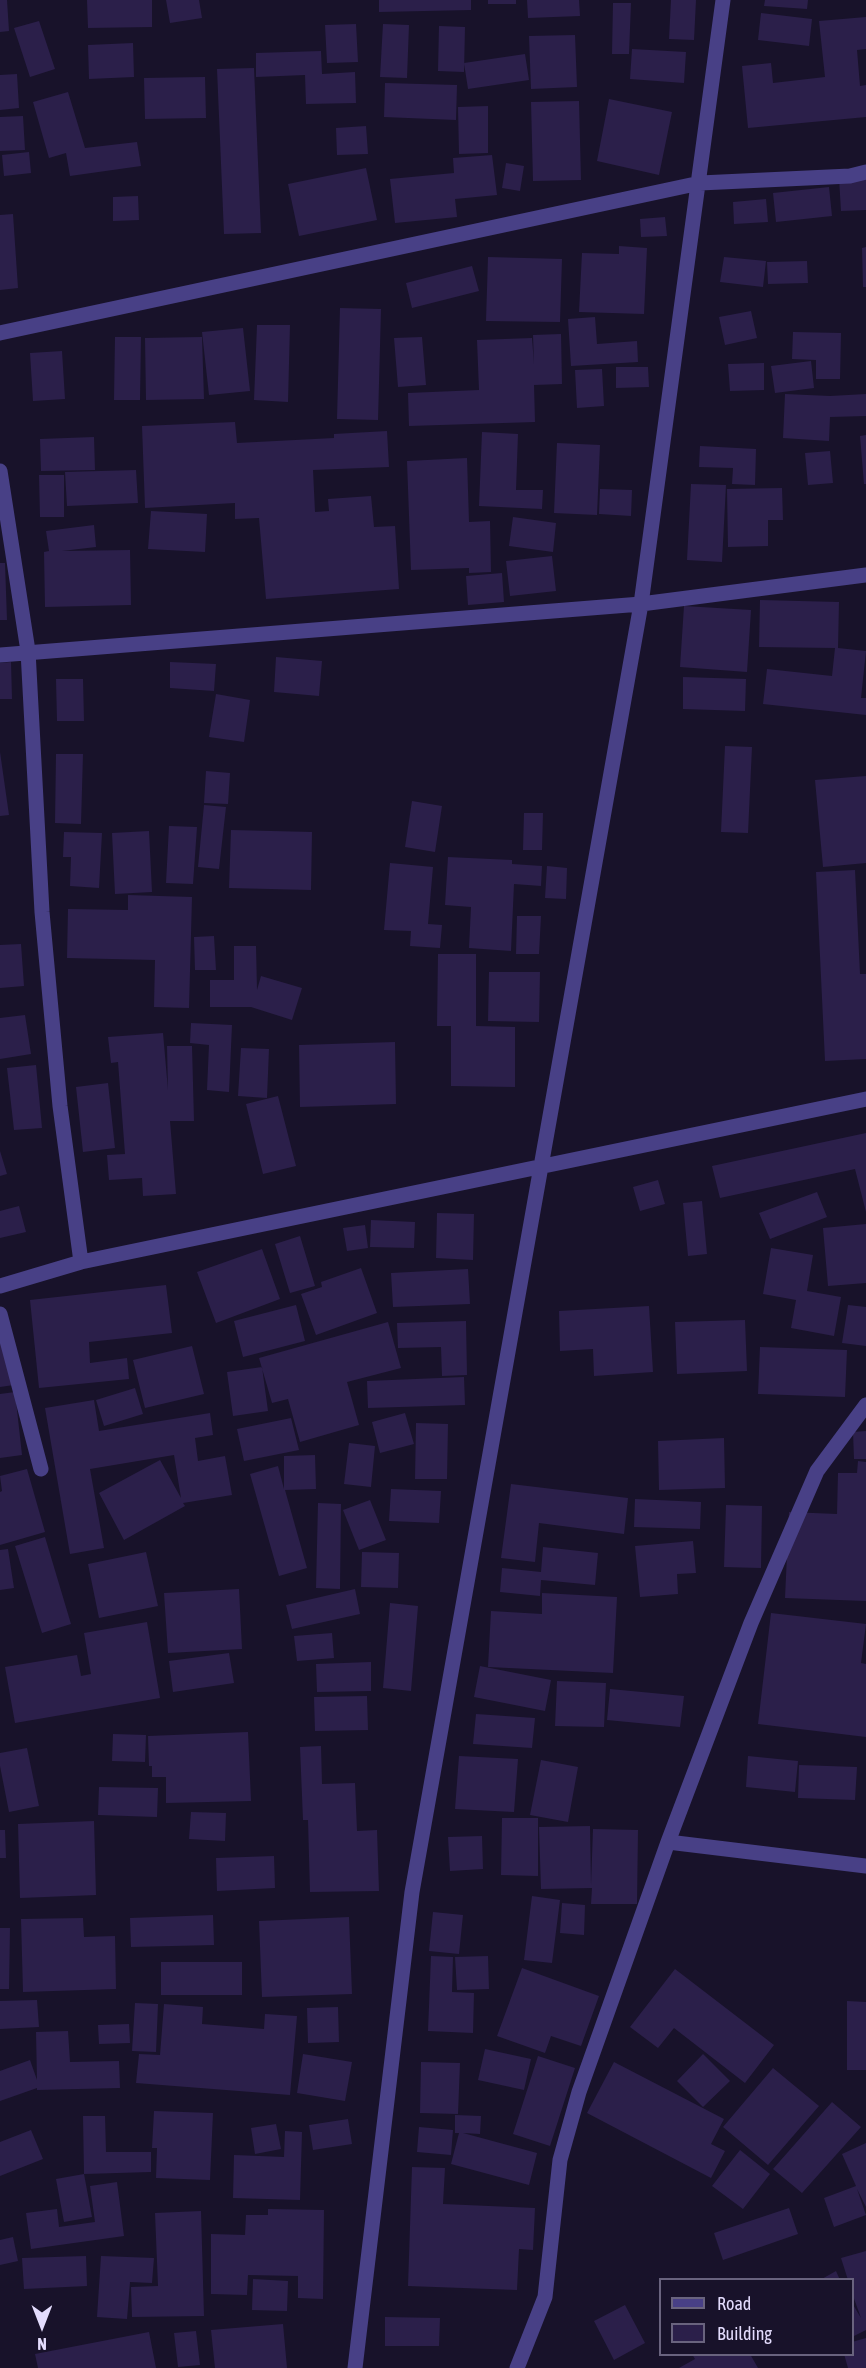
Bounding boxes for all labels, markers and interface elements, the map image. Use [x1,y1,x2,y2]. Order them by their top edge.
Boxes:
legend [659,2278,854,2356]
text: Road [717,2293,751,2314]
north arrow [12,2296,72,2356]
text: Building [717,2323,772,2344]
text: N [37,2335,47,2353]

